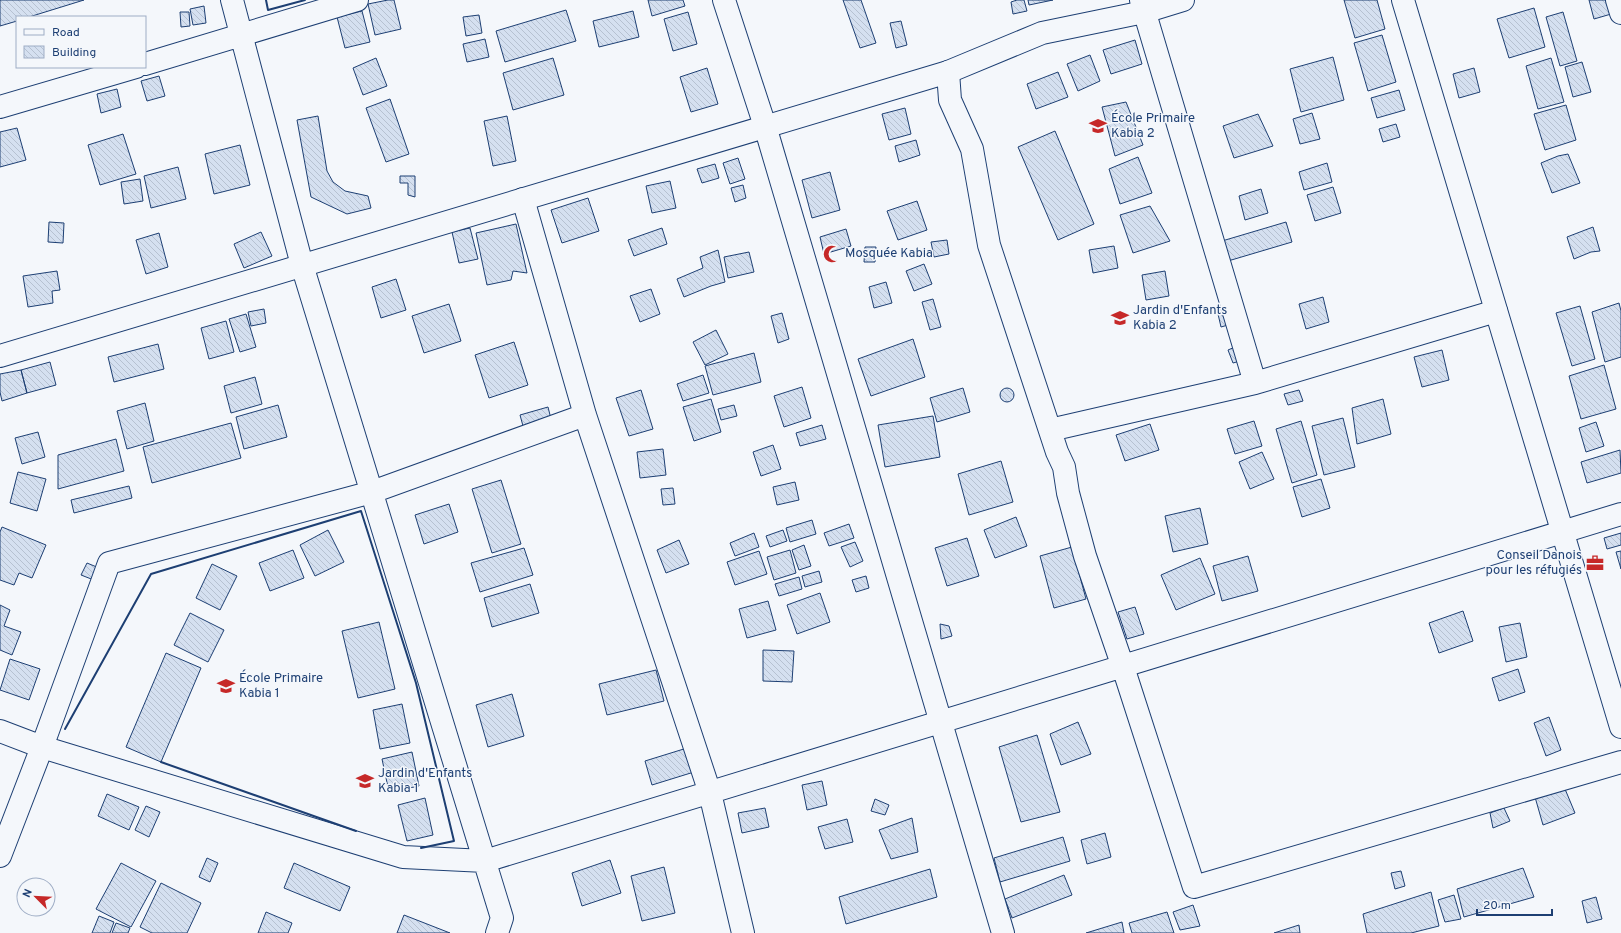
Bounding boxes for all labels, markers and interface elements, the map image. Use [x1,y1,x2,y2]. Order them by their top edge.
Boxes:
legend [16,16,146,68]
text: Road [52,25,80,41]
text: Building [52,45,96,61]
place label: École Primaire Kabia 2 [1111,109,1195,142]
school or university icon: École Primaire Kabia 2 [1088,116,1108,136]
mosque icon: Mosquée Kabia [822,244,842,264]
place label: Mosquée Kabia [845,246,933,262]
place label: Jardin d'Enfants Kabia 2 [1133,303,1227,334]
school or university icon: Jardin d'Enfants Kabia 2 [1110,308,1130,328]
place label: Conseil Danois pour les réfugiés [1486,548,1582,579]
office icon: Conseil Danois pour les réfugiés [1585,553,1605,573]
place label: École Primaire Kabia 1 [239,669,323,702]
school or university icon: École Primaire Kabia 1 [216,676,236,696]
place label: Jardin d'Enfants Kabia 1 [378,766,472,797]
school or university icon: Jardin d'Enfants Kabia 1 [355,771,375,791]
north arrow [16,877,56,917]
text: N [20,887,36,900]
scale bar [1477,891,1552,917]
text: 20 m [1483,898,1511,914]

